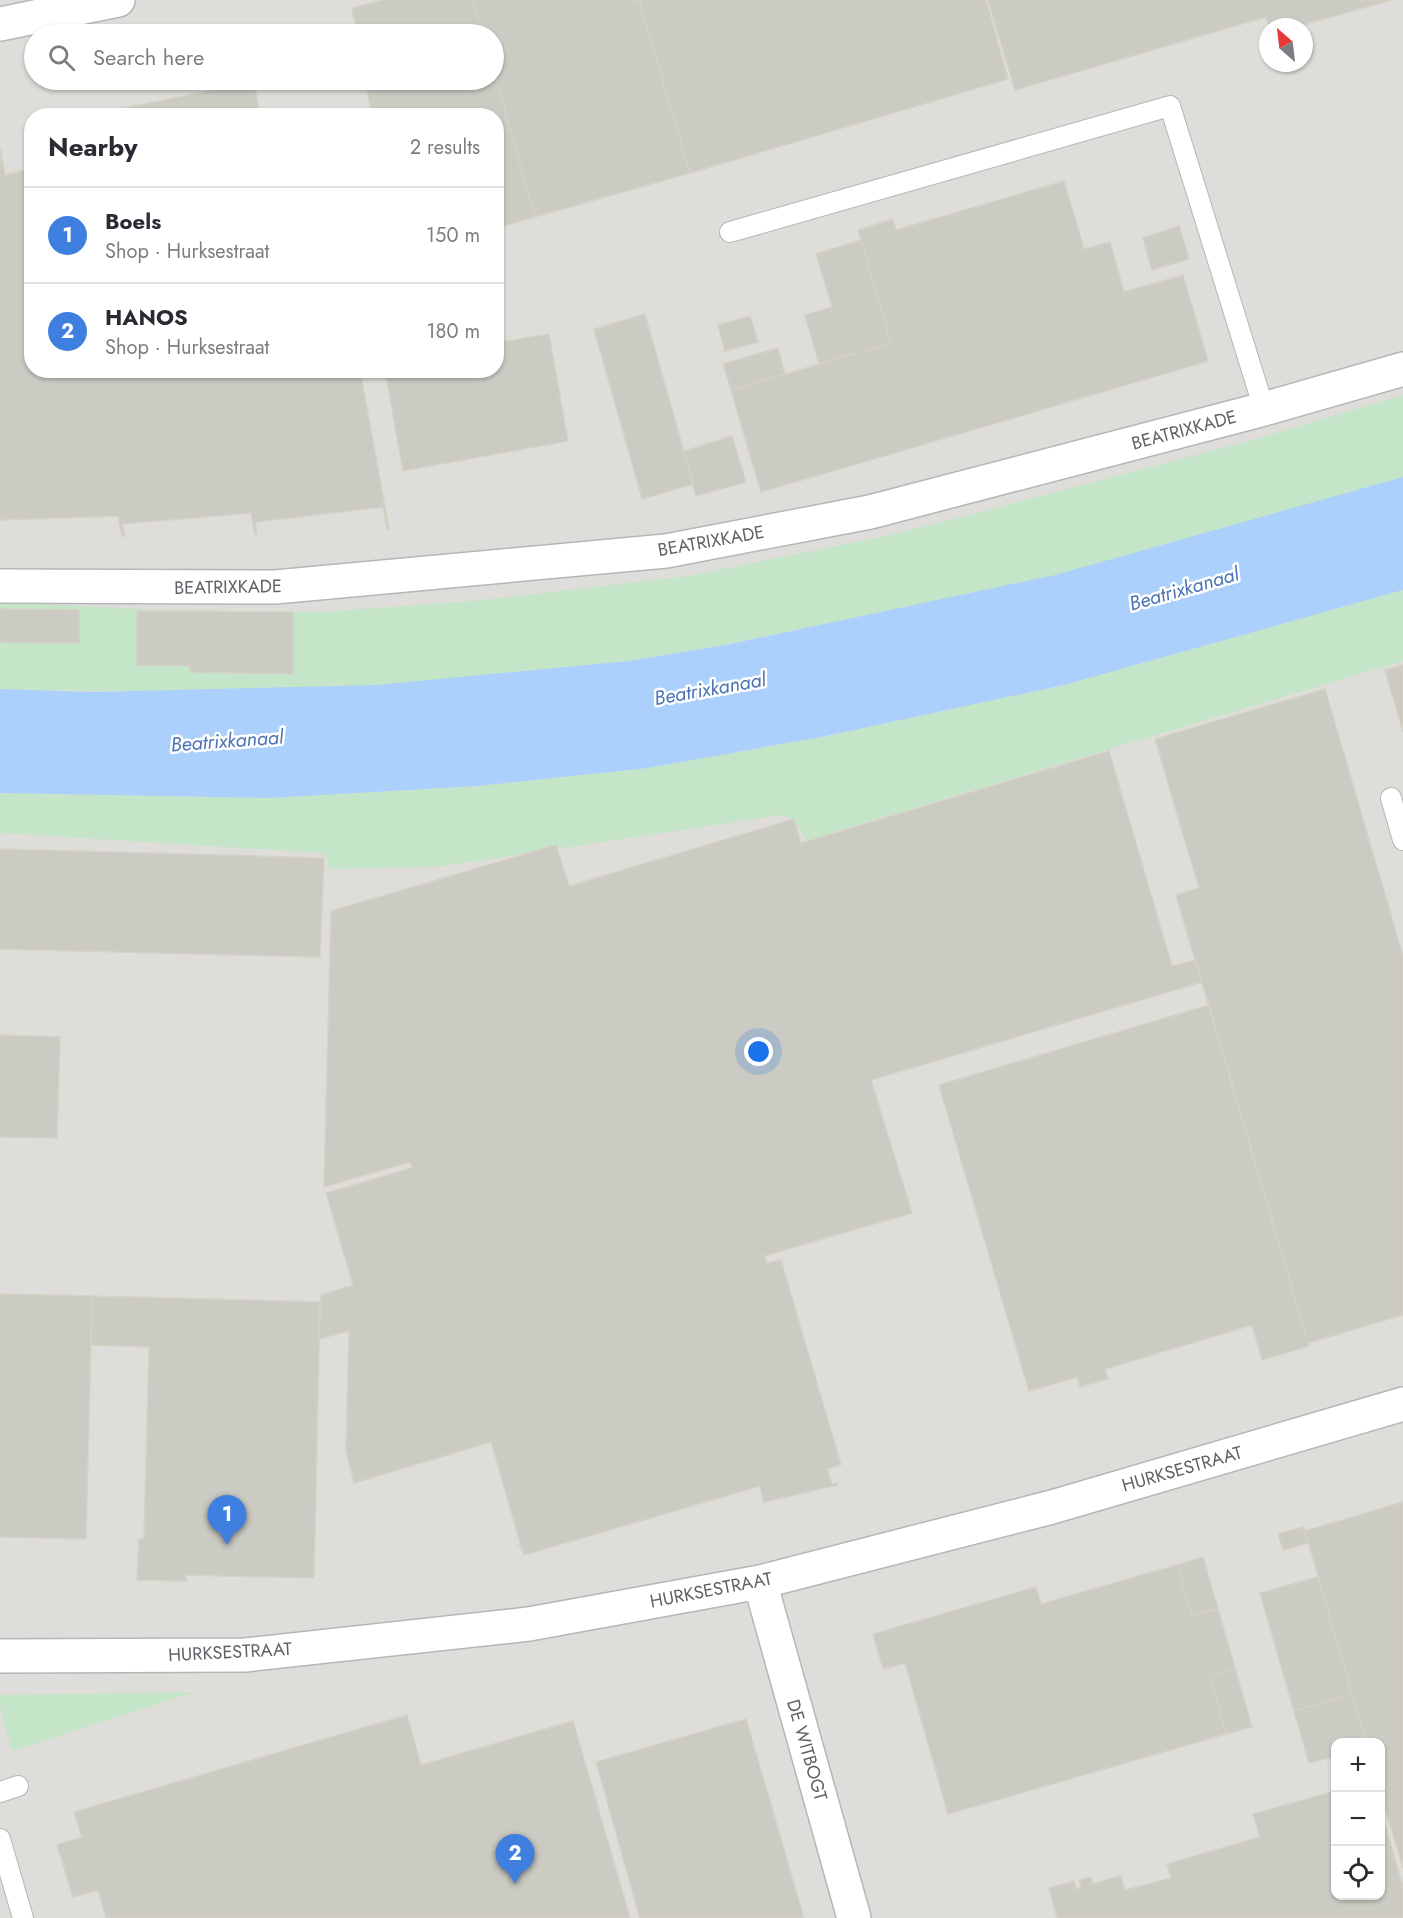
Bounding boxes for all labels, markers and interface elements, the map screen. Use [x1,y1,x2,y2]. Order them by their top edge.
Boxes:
north arrow [1259,18,1313,72]
search box [24,24,504,90]
icon: search [45,41,78,74]
text: Search here [93,41,204,73]
text: Nearby [48,128,137,166]
text: 2 results [410,133,480,162]
text: Boels [105,205,161,237]
text: 1 [62,221,73,250]
text: 150 m [426,221,480,250]
text: Shop · Hurksestraat [105,237,269,266]
text: HANOS [105,301,188,333]
text: 2 [61,317,74,346]
text: 180 m [426,317,480,346]
text: Shop · Hurksestraat [105,333,269,362]
street label: BEATRIXKADE [1129,404,1239,456]
street label: BEATRIXKADE [656,519,766,563]
water label: Beatrixkanaal [1126,559,1244,618]
street label: BEATRIXKADE [174,573,282,601]
water label: Beatrixkanaal [652,665,770,713]
water label: Beatrixkanaal [170,722,286,759]
your location [744,1037,773,1066]
street label: HURKSESTRAAT [1119,1439,1246,1499]
pin: 1 [208,1496,246,1545]
street label: HURKSESTRAAT [648,1565,775,1615]
street label: HURKSESTRAAT [167,1636,293,1668]
street label: DE WITBOGT [780,1696,834,1804]
map controls [1331,1738,1385,1900]
button: + [1331,1738,1385,1792]
button: − [1331,1792,1385,1846]
pin: 2 [496,1834,534,1884]
button: locate [1331,1846,1385,1900]

